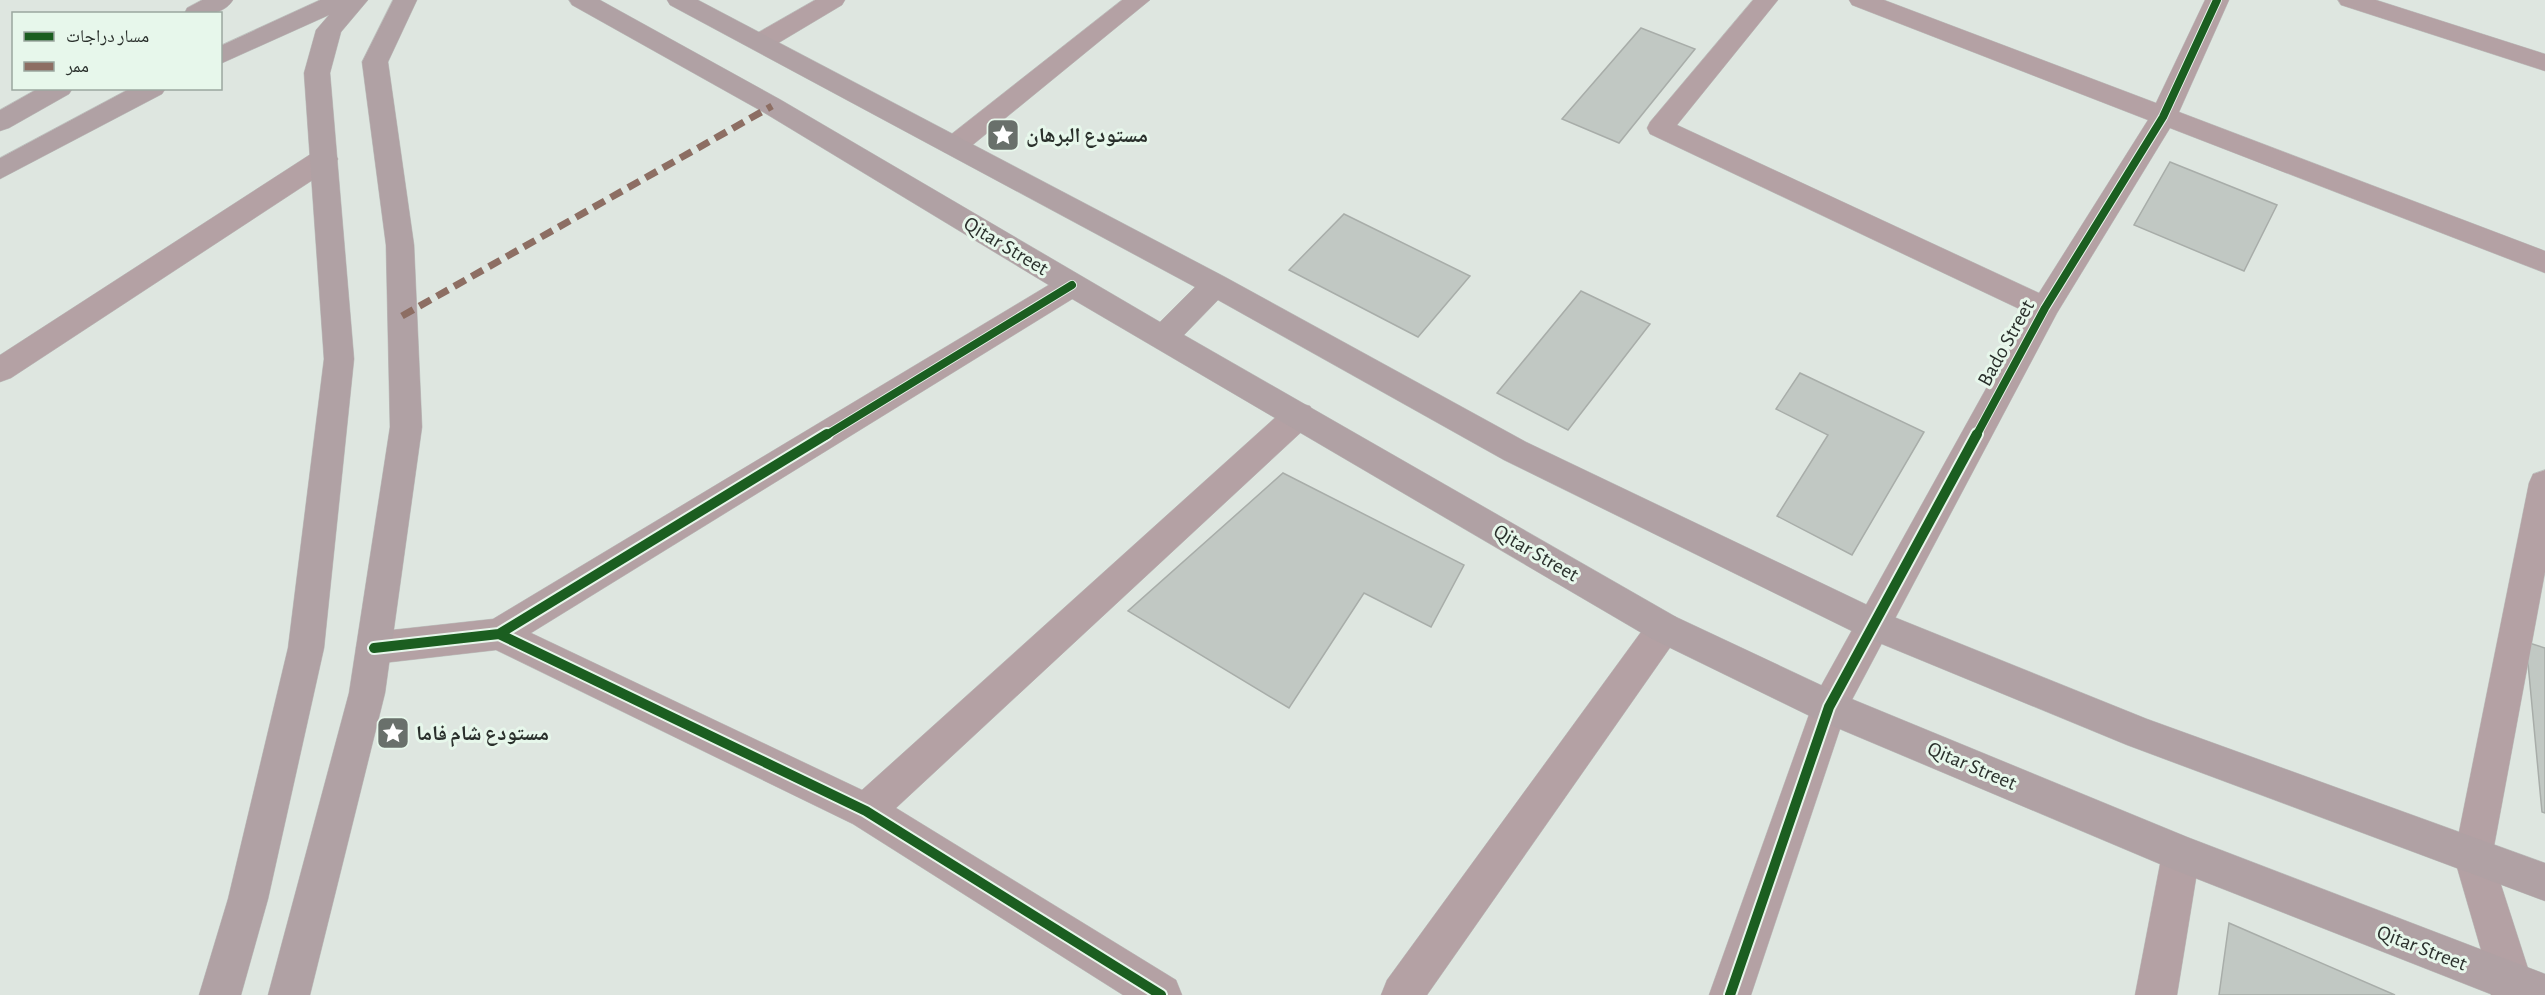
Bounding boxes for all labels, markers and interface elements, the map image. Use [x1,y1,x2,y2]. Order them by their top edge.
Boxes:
legend [12,12,222,90]
text: مسار دراجات [66,28,149,46]
text: ممر [65,58,89,76]
place icon: مستودع البرهان [985,117,1021,153]
place label: مستودع البرهان [1026,125,1148,148]
street label: Qitar Street [960,213,1052,279]
street label: Bado Street [1974,296,2038,390]
street label: Qitar Street [1490,520,1582,586]
place icon: مستودع شام فاما [375,715,411,751]
place label: مستودع شام فاما [416,723,549,747]
street label: Qitar Street [1924,738,2020,794]
street label: Qitar Street [2374,921,2470,975]

